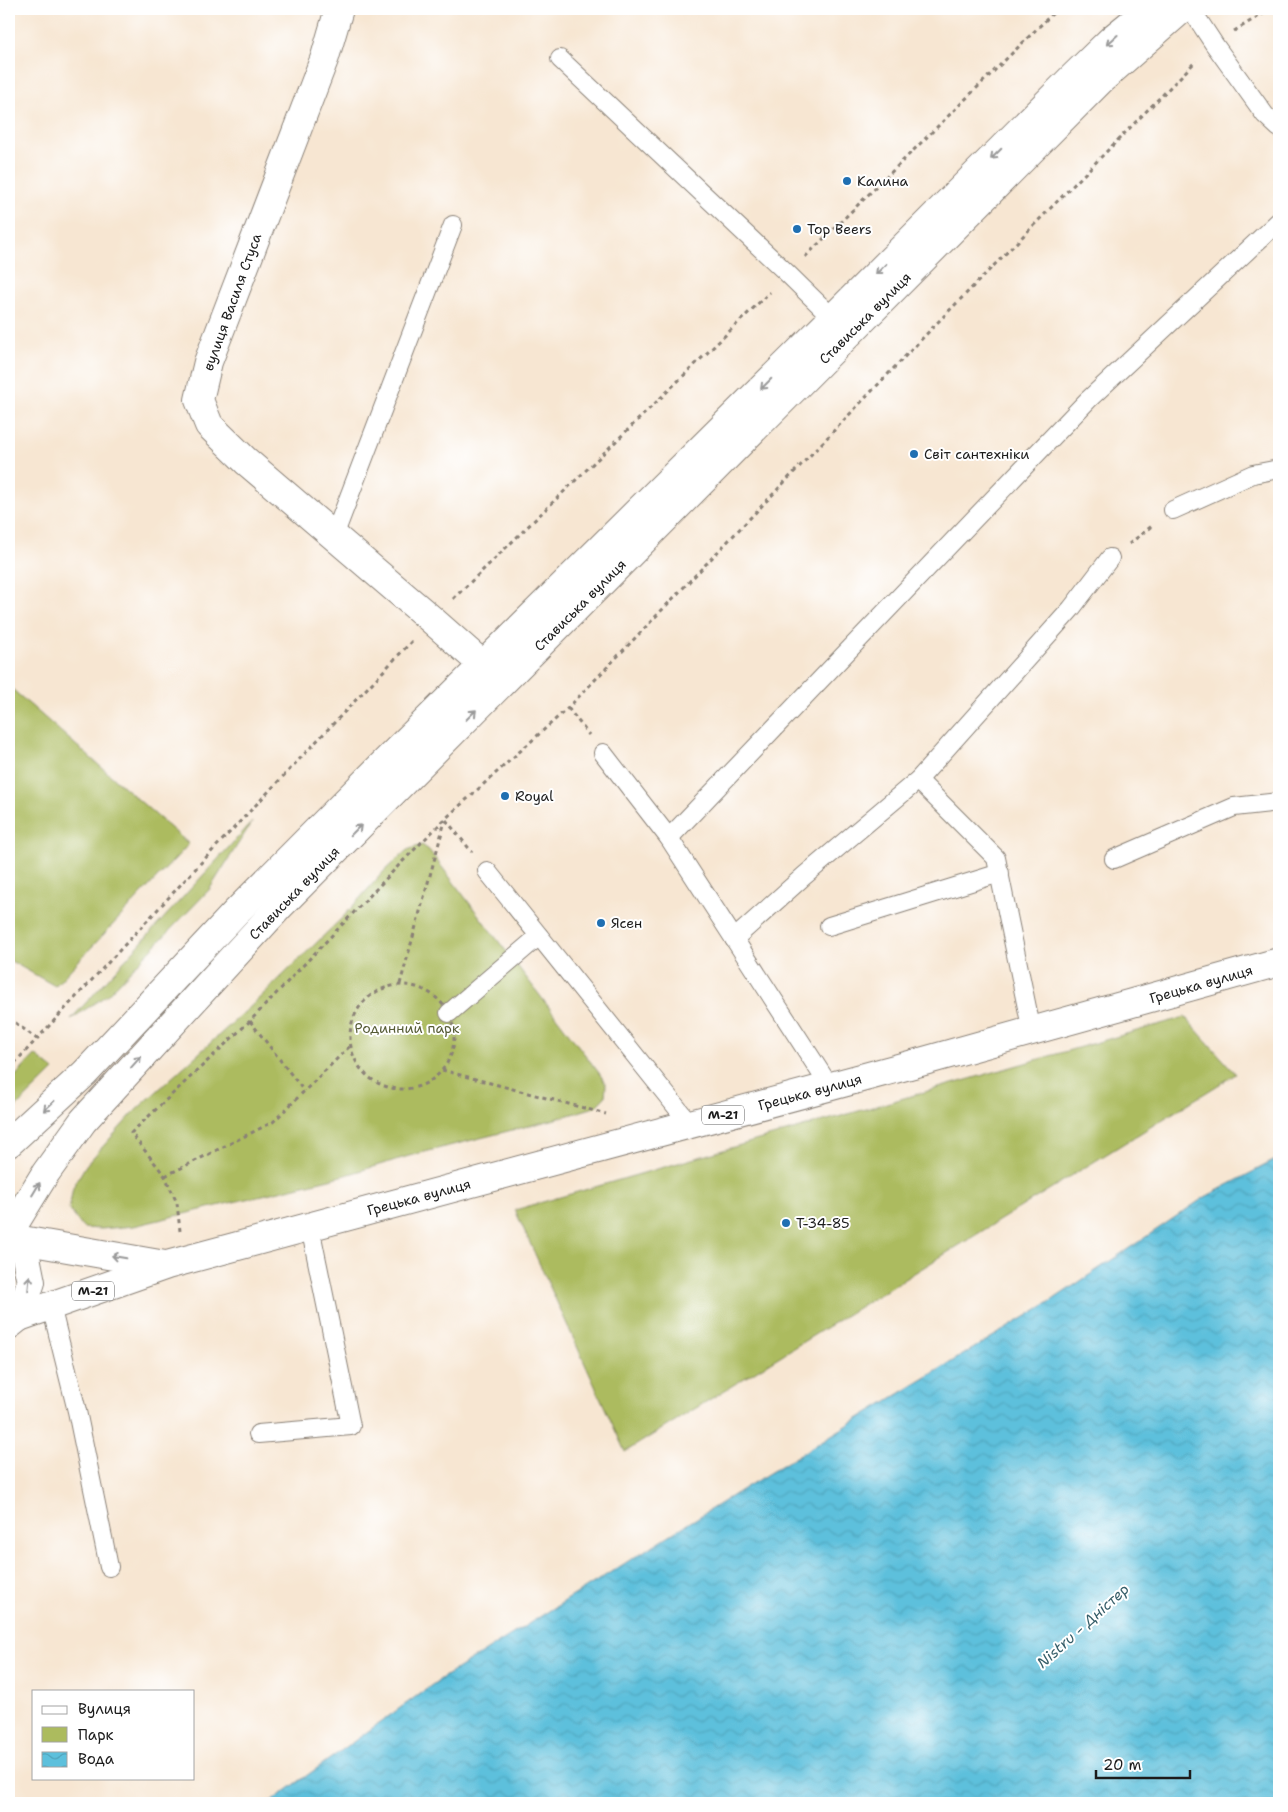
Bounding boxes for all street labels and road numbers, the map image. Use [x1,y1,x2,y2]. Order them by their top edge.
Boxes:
street label: вулиця Василя Стуса [199,231,265,373]
street label: Стависька вулиця [815,268,915,368]
street label: Стависька вулиця [530,555,630,655]
street label: Стависька вулиця [245,843,343,943]
street label: Грецька вулиця [1147,961,1255,1007]
street label: Грецька вулиця [756,1070,864,1114]
road number: М-21 [702,1106,744,1124]
street label: Грецька вулиця [365,1175,473,1219]
road number: М-21 [72,1282,114,1300]

